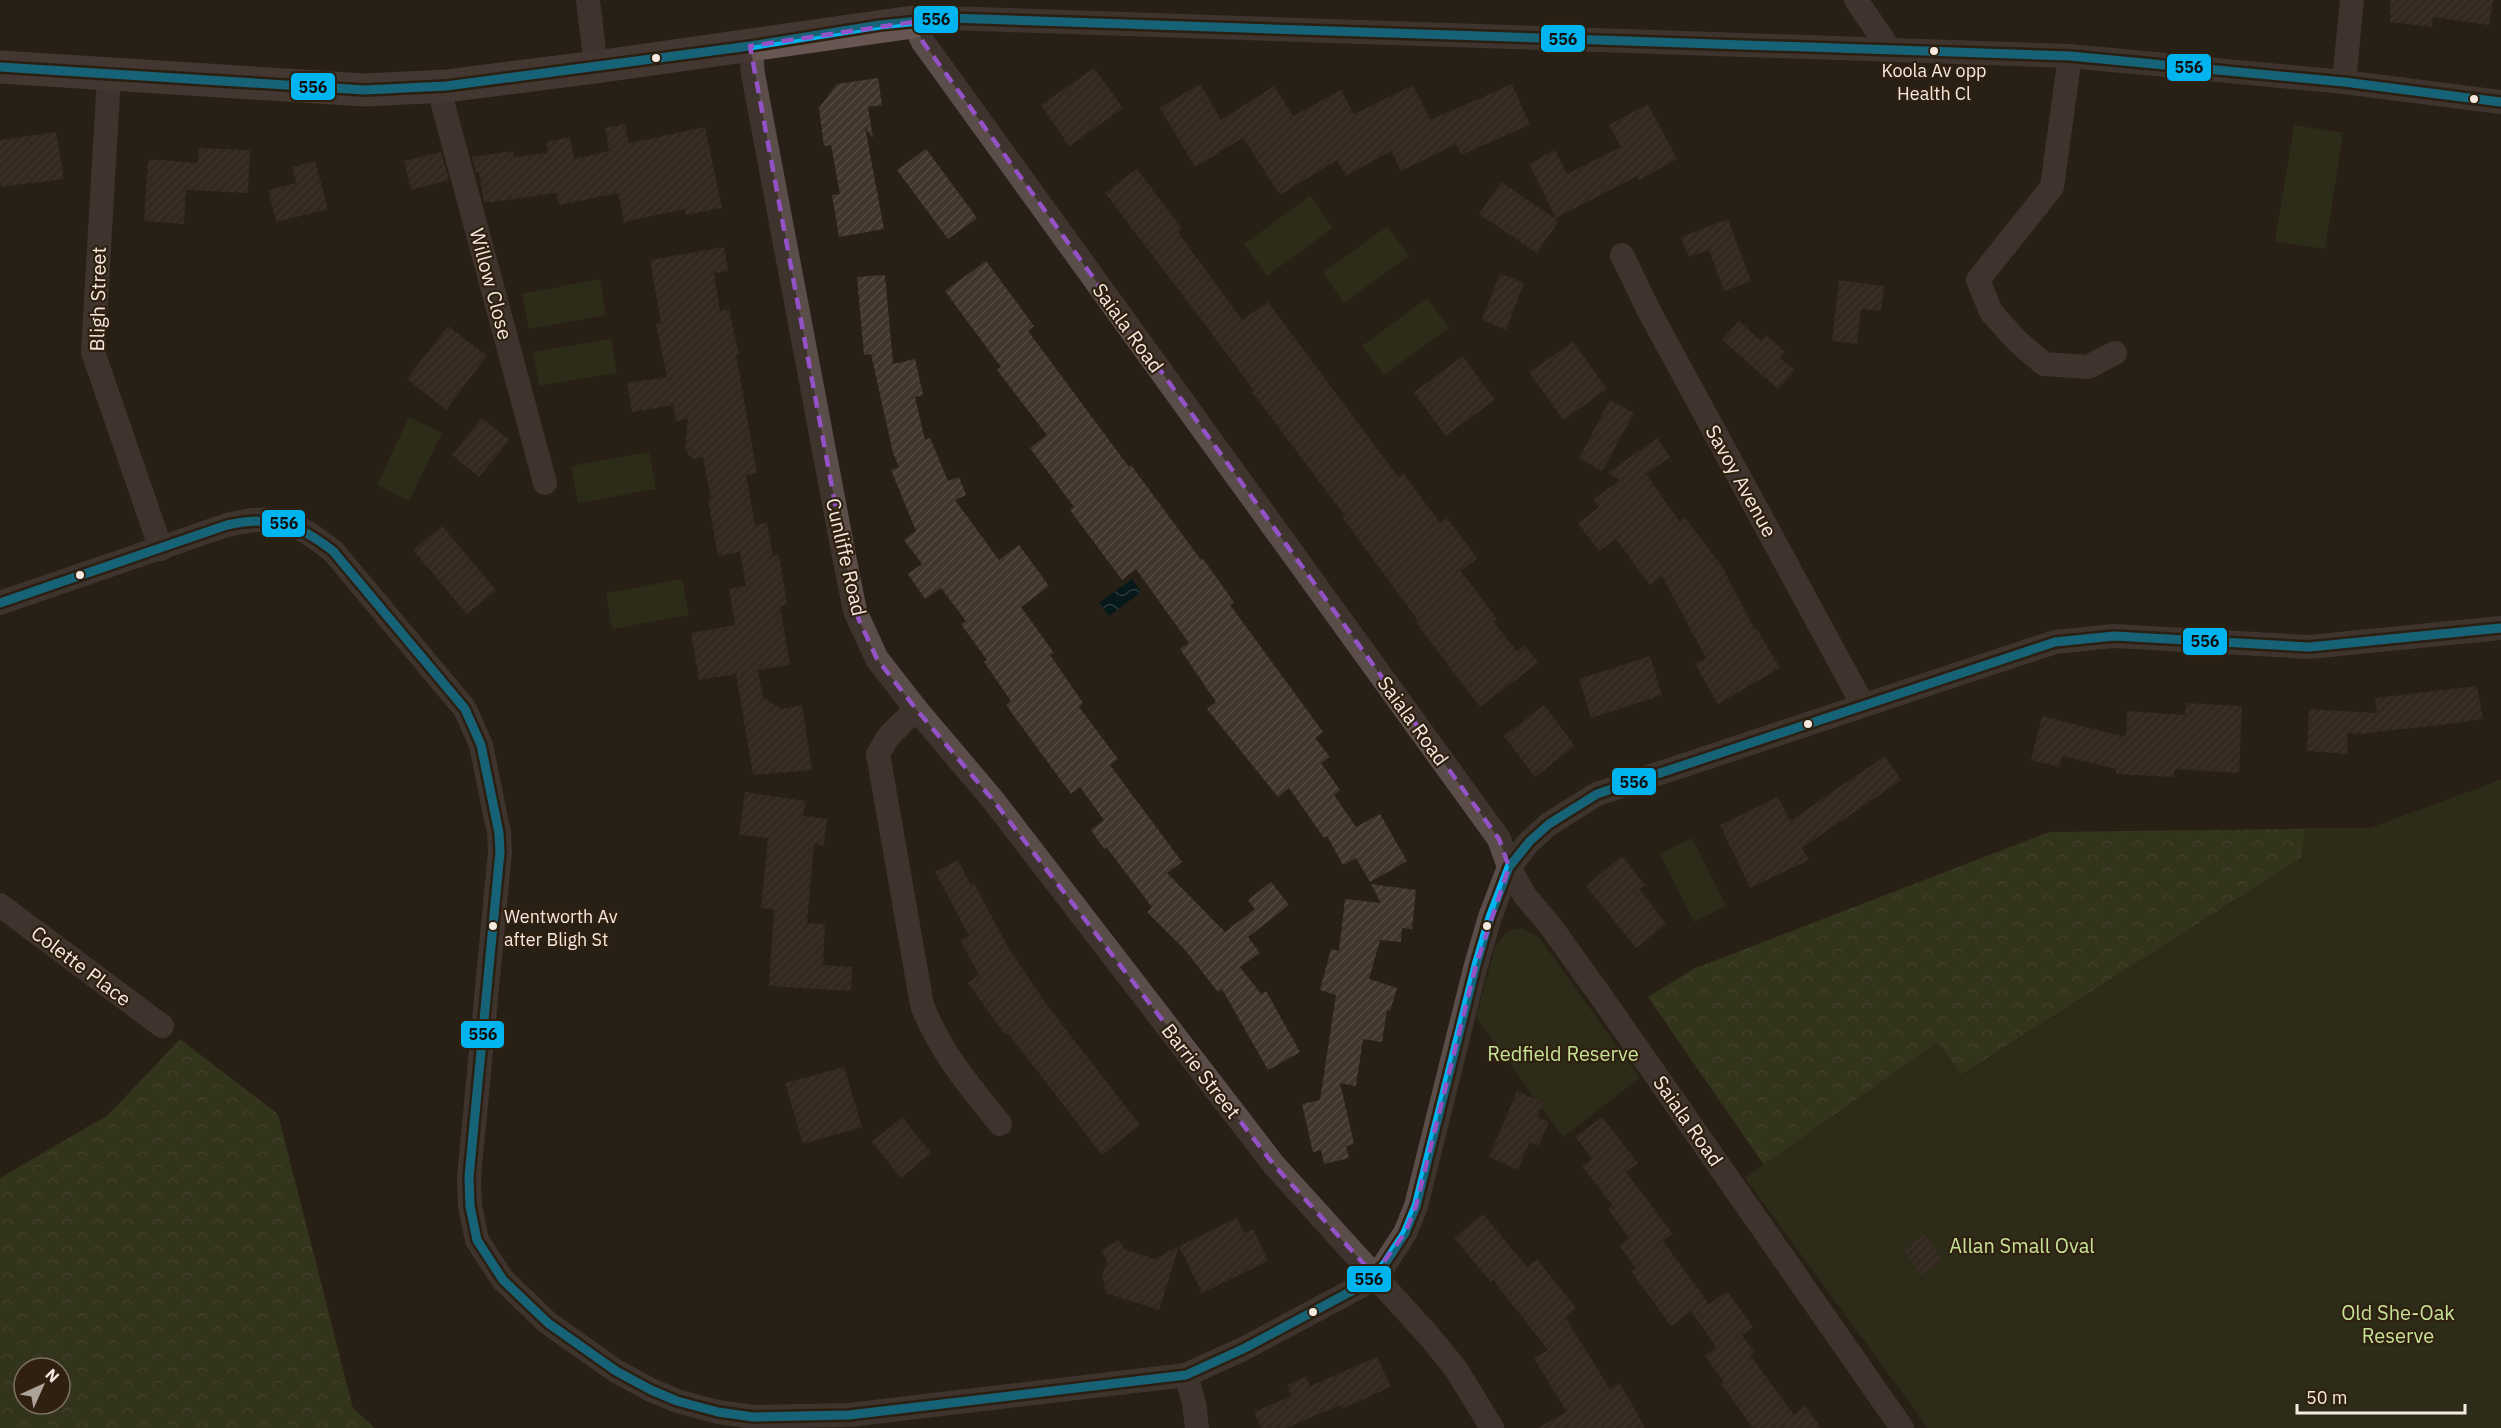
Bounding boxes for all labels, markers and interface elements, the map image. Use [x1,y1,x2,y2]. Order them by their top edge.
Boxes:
line badge: 556 [913,5,959,34]
text: 556 [922,9,951,29]
line badge: 556 [1540,24,1586,53]
text: 556 [1549,29,1578,49]
marker: Koola Av opp Health Cl [1928,45,1940,57]
unlabelled marker [650,52,662,64]
line badge: 556 [2166,53,2212,82]
text: 556 [2175,57,2204,77]
place label: Koola Av opp Health Cl [1881,59,1987,105]
line badge: 556 [290,72,336,101]
text: 556 [299,77,328,97]
unlabelled marker [2468,93,2480,105]
street label: Willow Close [464,225,519,343]
street label: Bligh Street [83,246,112,352]
street label: Saiala Road [1087,277,1170,378]
street label: Savoy Avenue [1699,420,1783,542]
street label: Cunliffe Road [820,495,873,618]
line badge: 556 [261,509,306,538]
text: 556 [270,513,299,533]
unlabelled marker [74,569,86,581]
line badge: 556 [2182,627,2228,656]
text: 556 [2191,631,2220,651]
street label: Saiala Road [1372,670,1455,771]
unlabelled marker [1802,718,1814,730]
line badge: 556 [1611,767,1657,796]
text: 556 [1620,772,1649,792]
place label: Wentworth Av after Bligh St [504,905,618,951]
street label: Colette Place [26,919,137,1012]
marker: Wentworth Av after Bligh St [487,920,499,932]
unlabelled marker [1481,920,1493,932]
street label: Barrie Street [1156,1017,1247,1124]
line badge: 556 [460,1020,505,1049]
text: 556 [469,1024,498,1044]
park label: Redfield Reserve [1487,1040,1639,1067]
street label: Saiala Road [1647,1070,1730,1171]
park label: Allan Small Oval [1949,1232,2095,1259]
line badge: 556 [1346,1265,1392,1293]
text: 556 [1355,1269,1384,1289]
park label: Old She-Oak Reserve [2341,1299,2455,1349]
unlabelled marker [1307,1306,1319,1318]
north arrow [12,1356,72,1416]
text: N [41,1364,64,1387]
scale bar [2297,1377,2465,1415]
text: 50 m [2306,1386,2348,1409]

